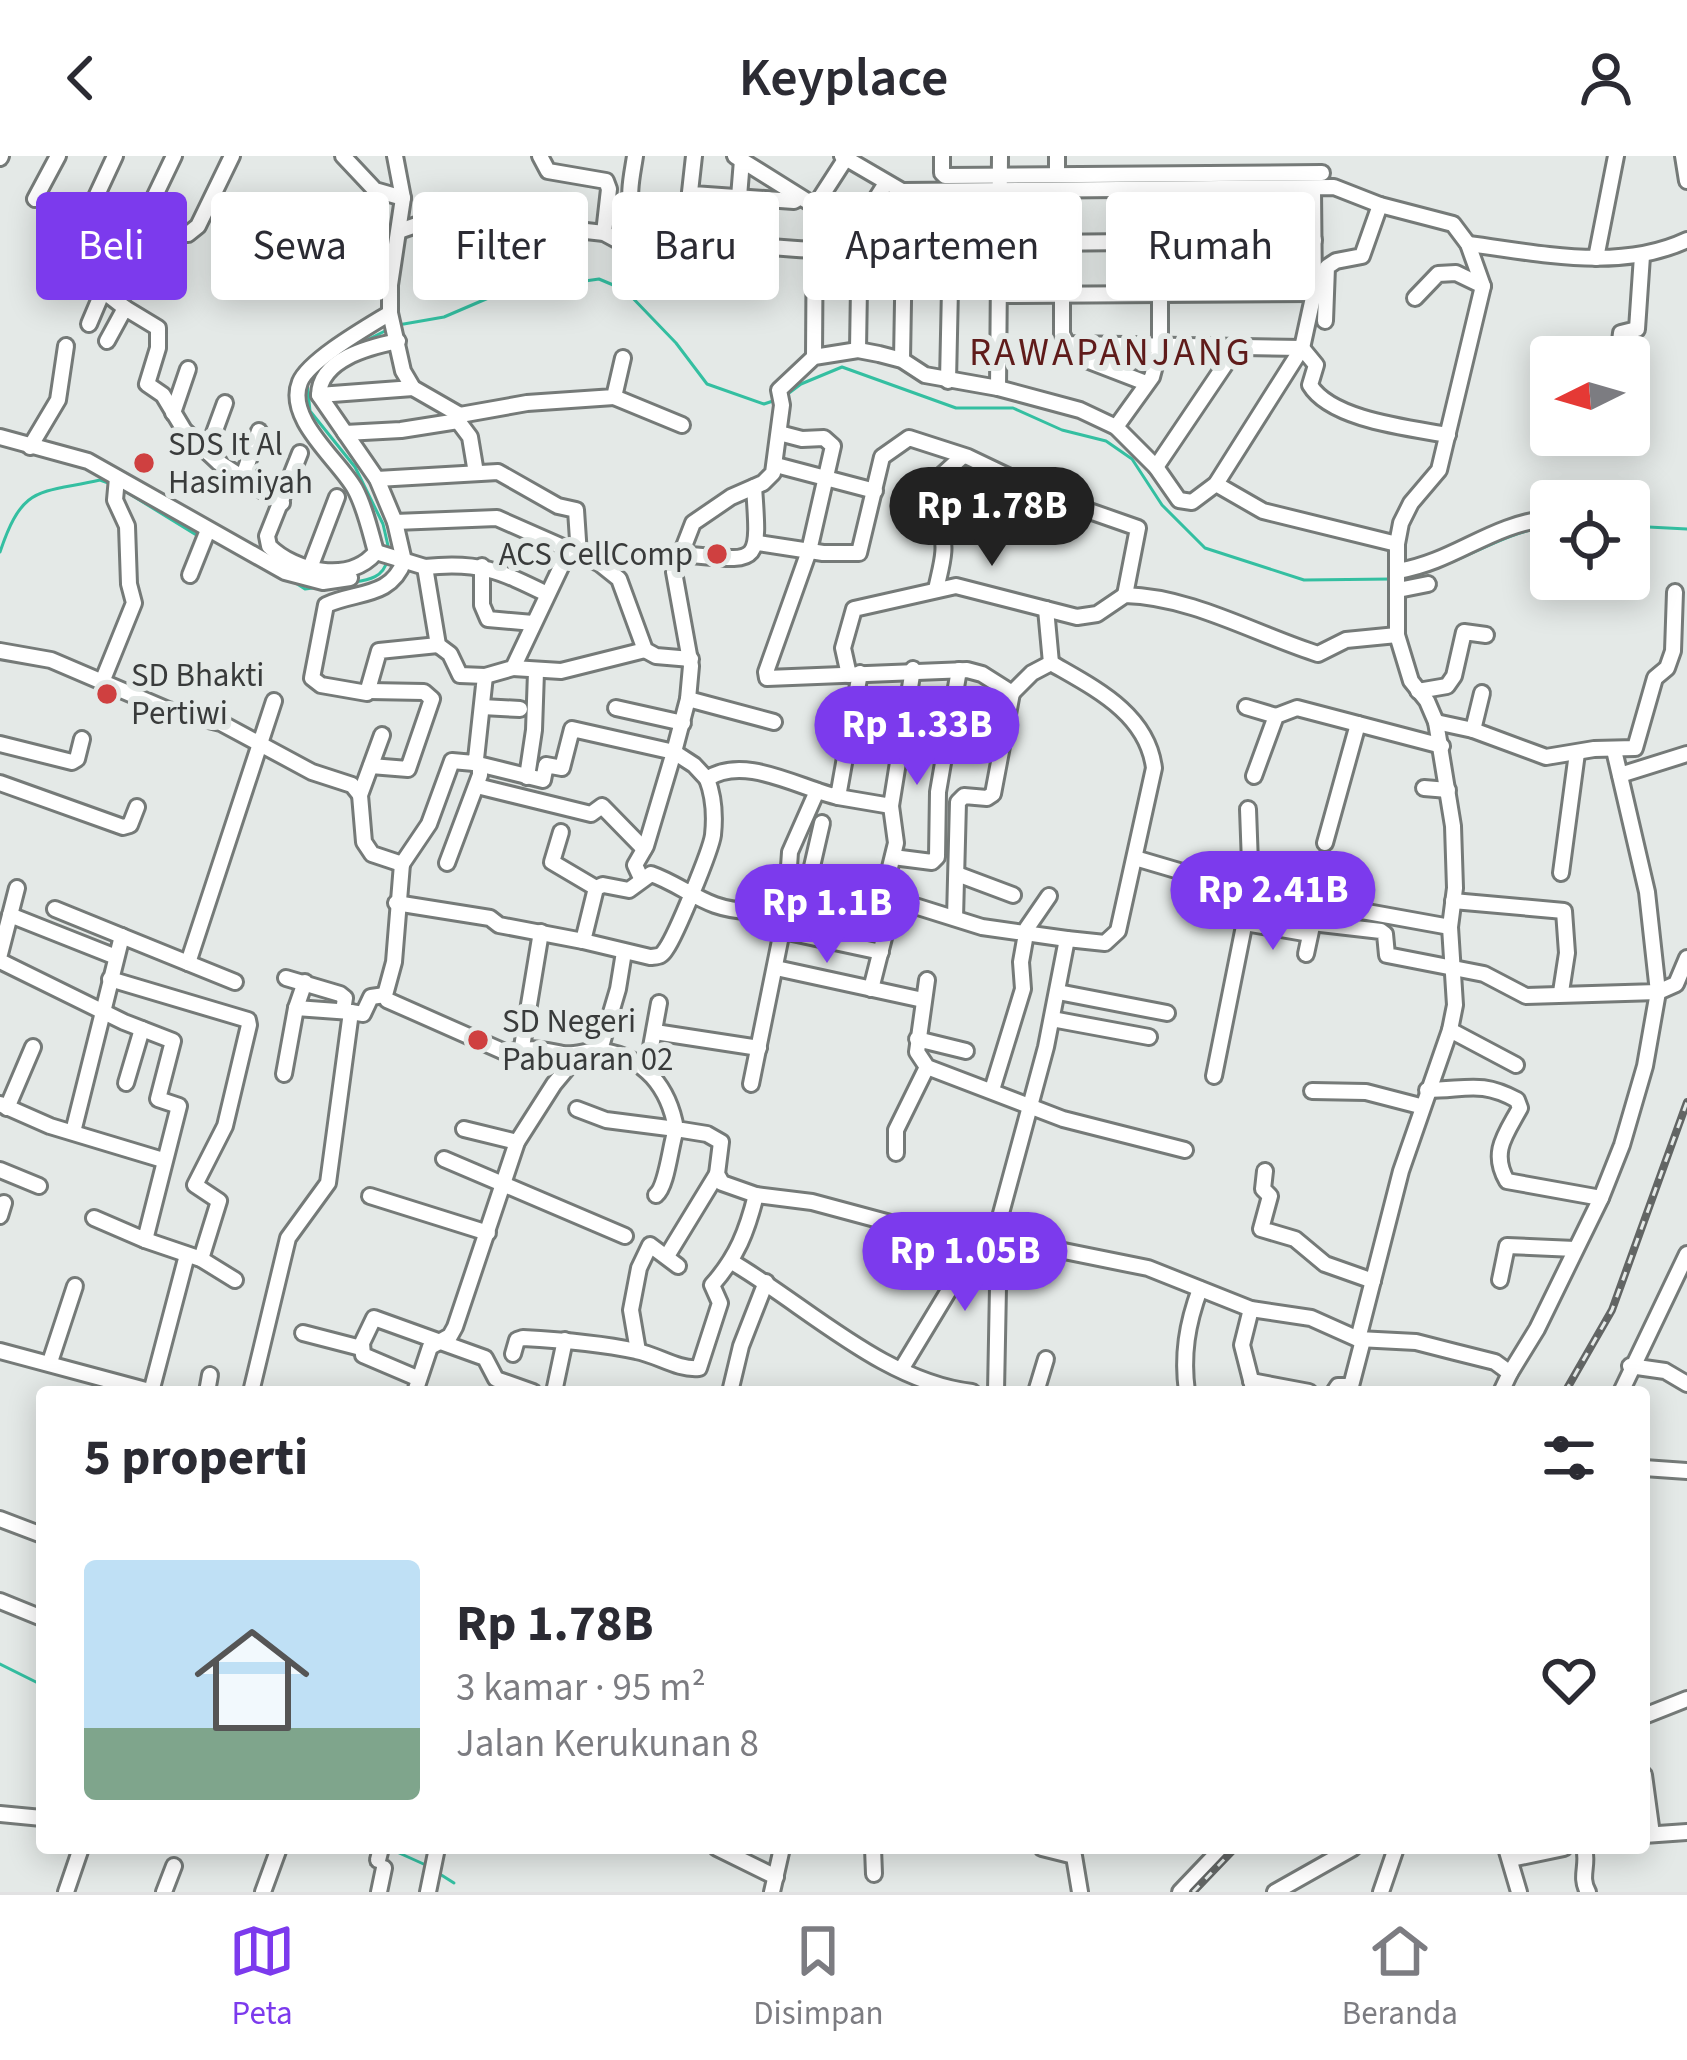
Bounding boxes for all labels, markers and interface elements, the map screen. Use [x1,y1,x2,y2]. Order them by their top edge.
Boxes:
text: Keyplace [739,40,948,117]
icon: back [48,45,114,111]
icon: person [1573,45,1639,111]
chip: Beli [36,192,187,300]
chip: Sewa [211,192,389,300]
chip: Filter [413,192,588,300]
chip: Baru [612,192,779,300]
chip: Apartemen [803,192,1082,300]
chip: Rumah [1106,192,1315,300]
district label: RAWAPANJANG [969,325,1253,381]
north arrow [1530,336,1650,456]
map controls [1530,336,1650,600]
place label: SDS It Al Hasimiyah [168,421,313,506]
marker: SDS It Al Hasimiyah [131,450,157,476]
pin: Rp 1.78B [868,467,1116,569]
text: Rp 1.78B [916,478,1068,534]
button: locate [1530,480,1650,600]
place label: ACS CellComp [499,531,693,578]
marker: ACS CellComp [704,541,730,567]
place label: SD Bhakti Pertiwi [131,652,264,737]
marker: SD Bhakti Pertiwi [94,681,120,707]
pin: Rp 1.33B [793,686,1041,788]
text: Rp 1.33B [841,697,993,753]
pin: Rp 2.41B [1149,851,1397,953]
text: Rp 2.41B [1197,862,1349,918]
pin: Rp 1.1B [716,864,938,966]
text: Rp 1.1B [762,875,892,931]
place label: SD Negeri Pabuaran 02 [502,998,674,1083]
marker: SD Negeri Pabuaran 02 [465,1027,491,1053]
pin: Rp 1.05B [841,1212,1089,1314]
text: Rp 1.05B [889,1223,1041,1279]
text: 5 properti [84,1422,308,1494]
icon: filters [1536,1425,1602,1491]
text: Rp 1.78B [456,1588,654,1660]
icon: home [180,1608,324,1752]
icon: heart [1536,1647,1602,1713]
text: 3 kamar · 95 m² [456,1660,706,1716]
text: Jalan Kerukunan 8 [456,1716,759,1772]
tab: Peta [229,1918,295,2037]
tab: Disimpan [753,1918,884,2037]
tab: Beranda [1342,1918,1458,2037]

